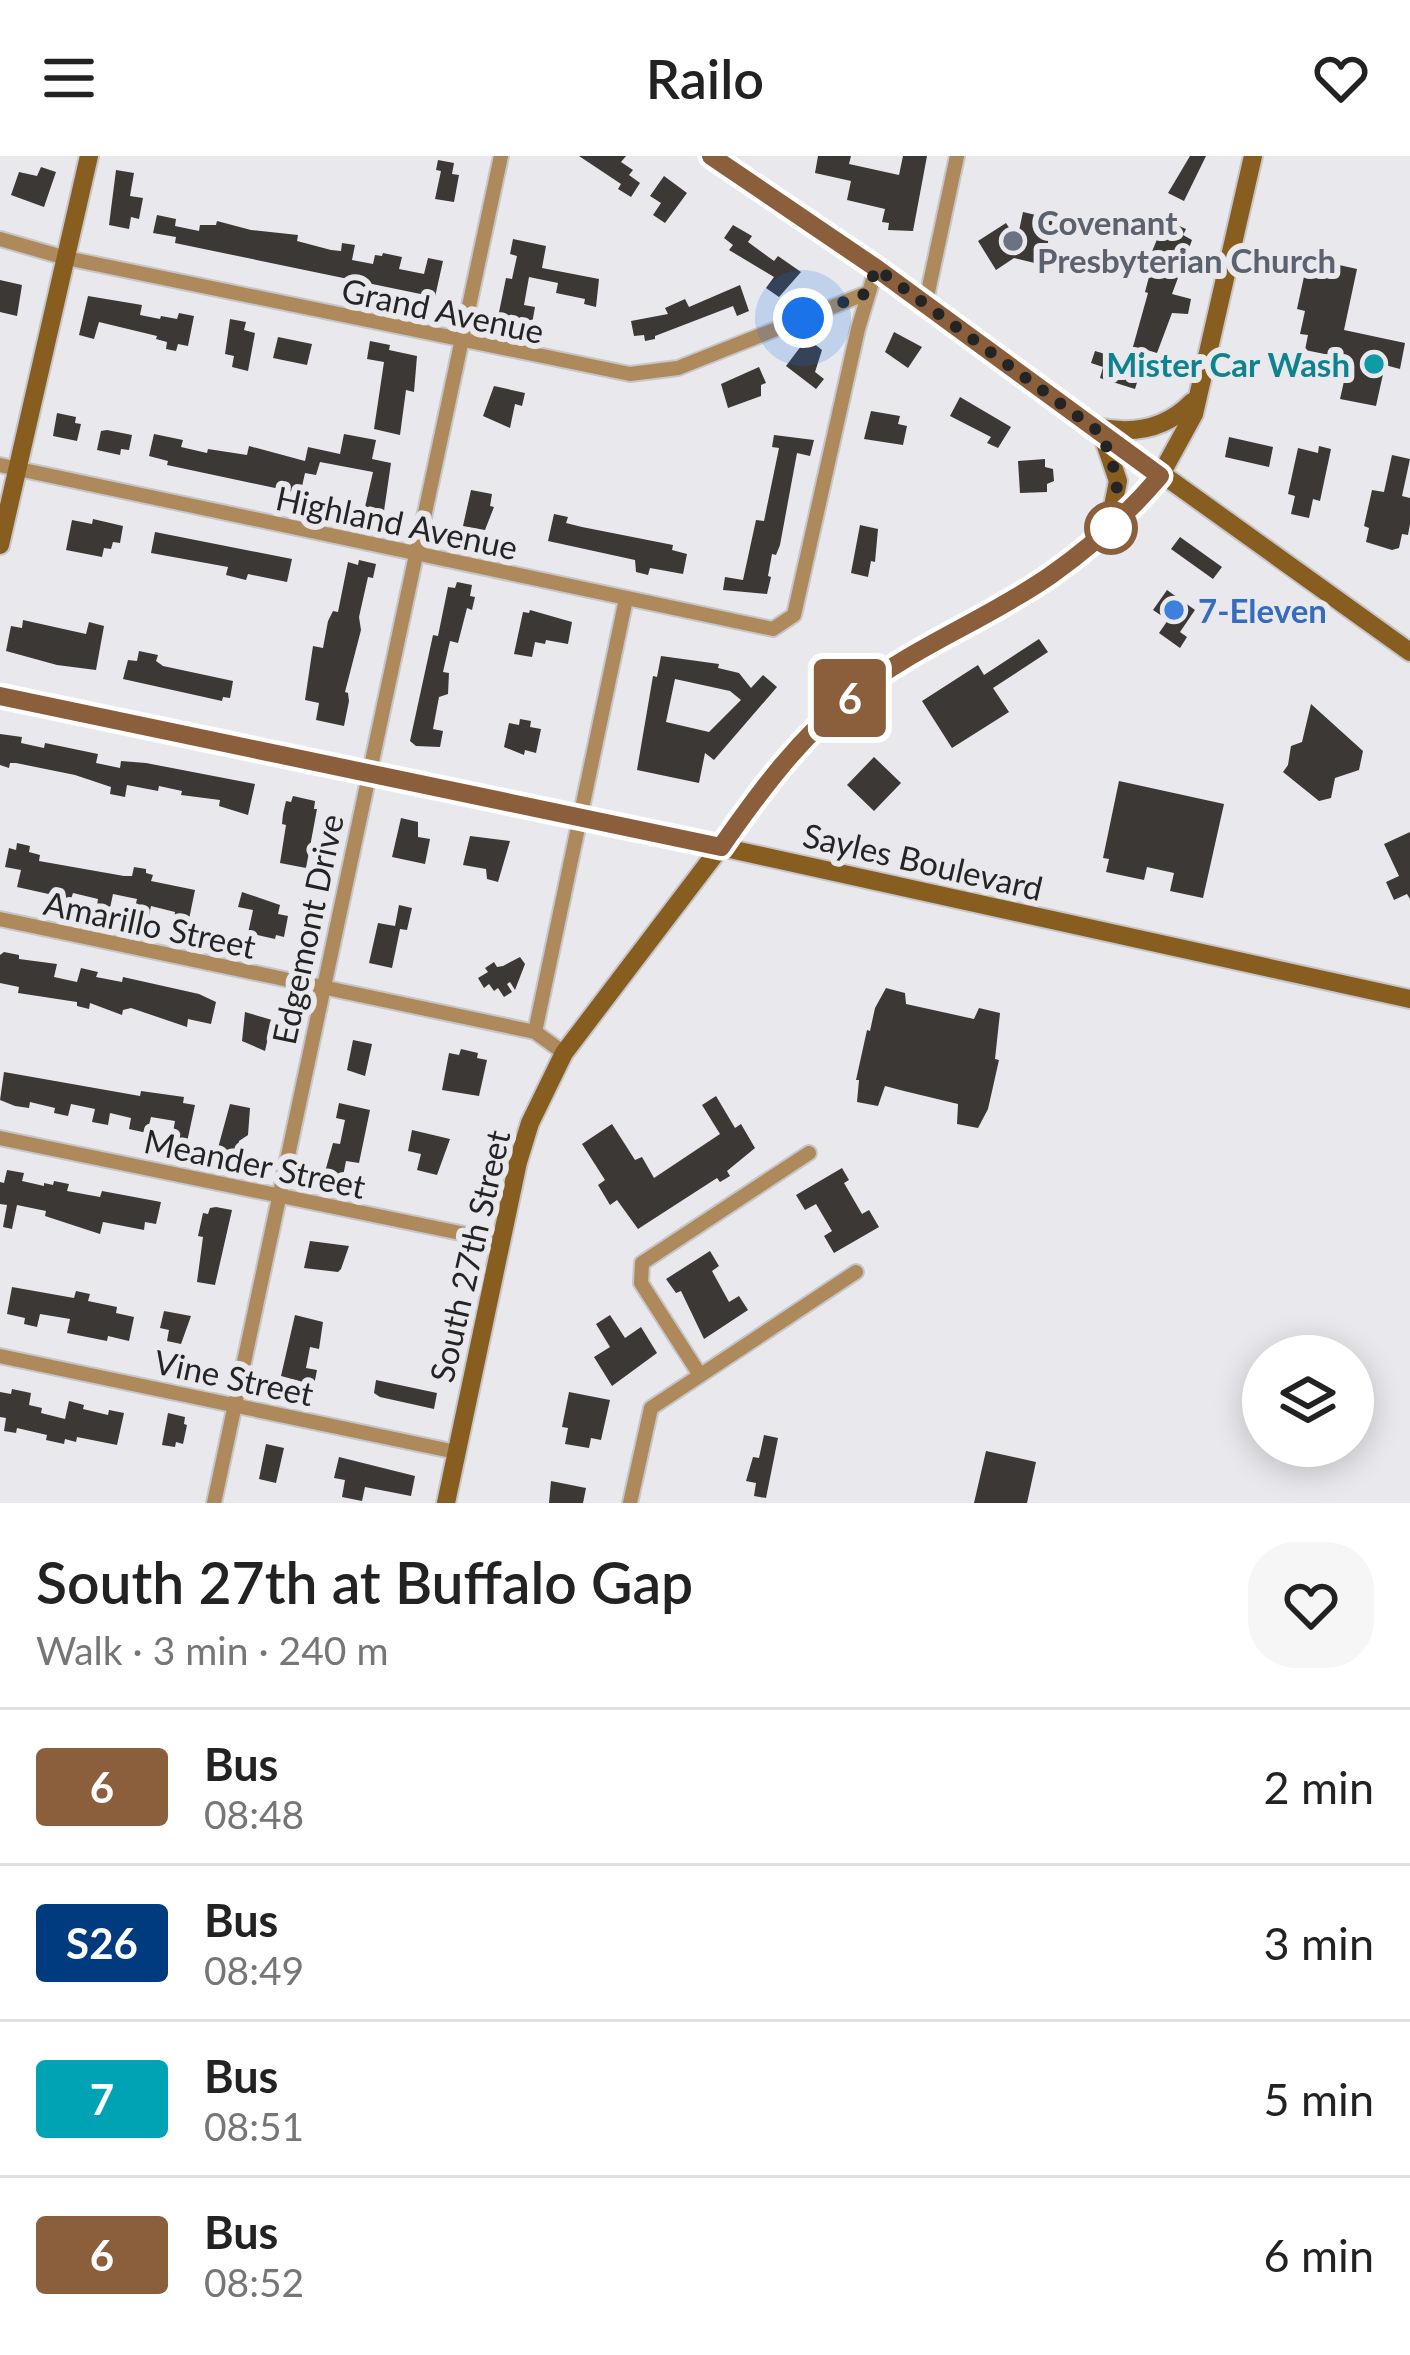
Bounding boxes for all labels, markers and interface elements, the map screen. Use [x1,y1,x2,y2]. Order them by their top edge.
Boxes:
icon: menu [36,45,102,111]
icon: heart [1308,45,1374,111]
text: Railo [646,46,764,111]
place label: Covenant Presbyterian Church [1037,202,1336,280]
marker: Covenant Presbyterian Church [1000,228,1026,254]
street label: Grand Avenue [338,269,548,351]
your location [773,288,833,348]
place label: Mister Car Wash [1106,344,1350,384]
marker: Mister Car Wash [1361,351,1387,377]
street label: Highland Avenue [272,477,522,567]
unlabelled marker [1086,503,1136,553]
place label: 7-Eleven [1198,590,1327,630]
marker: 7-Eleven [1161,597,1187,623]
line badge: 6 [811,659,889,737]
text: 6 [838,673,862,723]
street label: Edgemont Drive [263,810,351,1048]
street label: Sayles Boulevard [799,814,1047,908]
street label: Amarillo Street [41,882,260,966]
street label: Meander Street [141,1120,369,1206]
street label: South 27th Street [421,1126,517,1386]
map controls [1242,1335,1374,1467]
button: layers [1242,1335,1374,1467]
street label: Vine Street [151,1341,317,1413]
button: heart [1248,1542,1374,1668]
text: South 27th at Buffalo Gap [36,1548,693,1616]
text: Walk · 3 min · 240 m [36,1627,389,1673]
text: Bus [204,1737,278,1791]
text: 2 min [1263,1760,1374,1814]
text: 6 [90,1762,114,1812]
text: 08:48 [204,1791,304,1837]
text: Bus [204,1893,278,1947]
text: 3 min [1263,1916,1374,1970]
text: S26 [66,1918,138,1968]
text: 08:49 [204,1947,304,1993]
text: Bus [204,2049,278,2103]
text: 5 min [1263,2072,1374,2126]
text: 7 [90,2074,114,2124]
text: 08:51 [204,2103,304,2149]
text: Bus [204,2205,278,2259]
text: 6 min [1263,2228,1374,2282]
text: 6 [90,2230,114,2280]
text: 08:52 [204,2259,304,2305]

